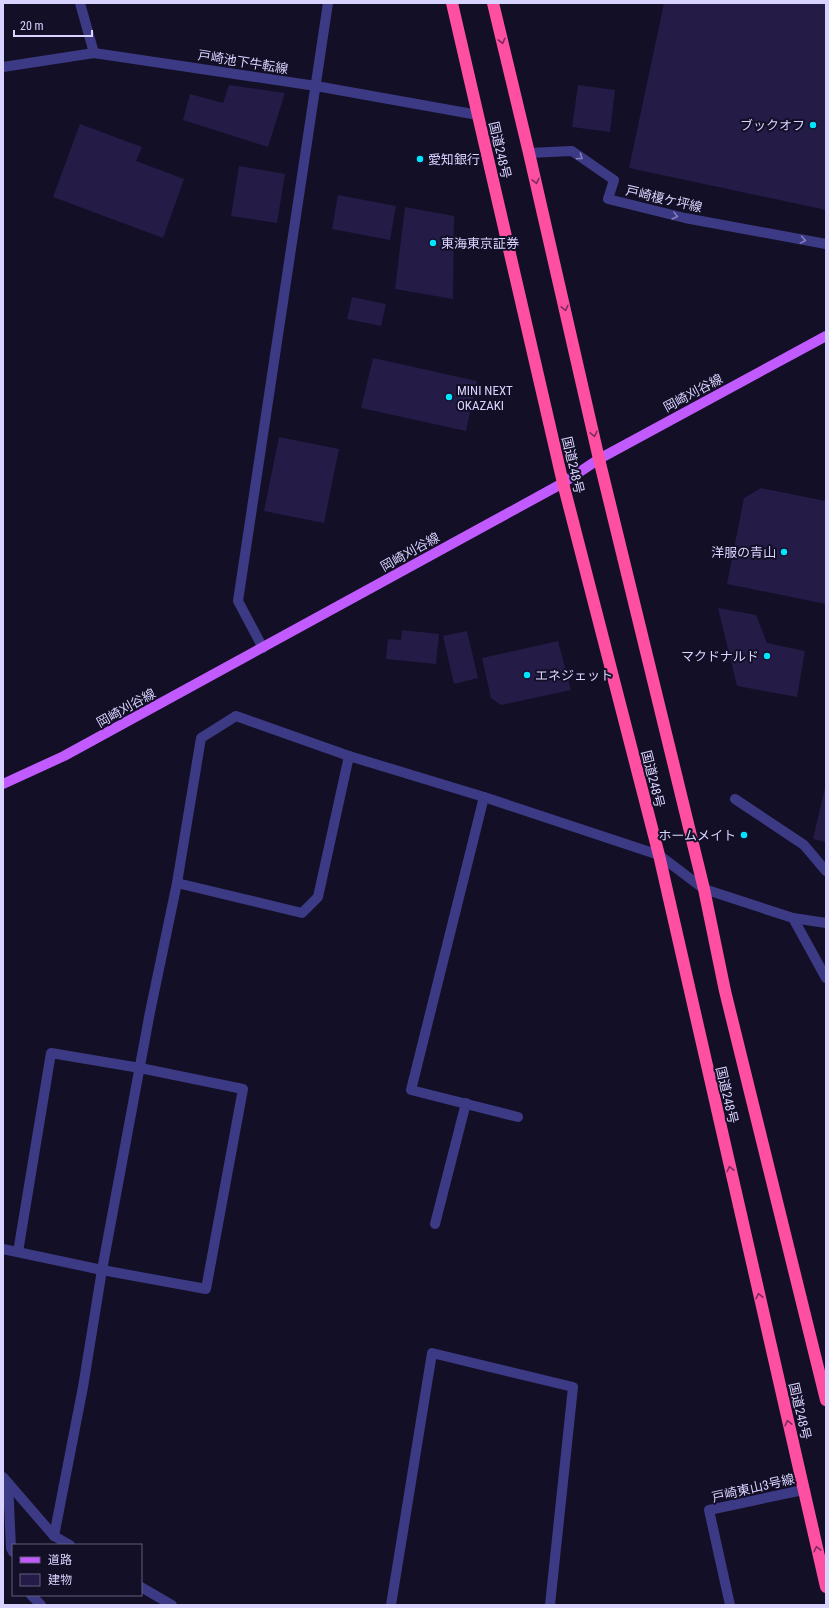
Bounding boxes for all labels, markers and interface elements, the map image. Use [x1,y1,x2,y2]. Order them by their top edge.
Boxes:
scale bar [14,12,92,38]
text: 20 m [20,19,44,33]
one-way arrow [498,38,506,44]
street label: 戸崎池下牛転線 [197,47,289,77]
place label: ブックオフ [740,118,805,133]
street label: 国道248号 [486,120,514,180]
marker: ブックオフ [808,120,818,130]
place label: 愛知銀行 [428,152,480,167]
one-way arrow [576,152,583,159]
marker: 愛知銀行 [415,154,425,164]
one-way arrow [531,178,539,184]
street label: 戸崎榎ケ坪線 [624,183,704,215]
one-way arrow [672,211,679,219]
one-way arrow [800,235,806,243]
place label: 東海東京証券 [441,236,519,251]
marker: 東海東京証券 [428,238,438,248]
one-way arrow [560,305,568,311]
street label: 岡崎刈谷線 [661,371,725,415]
place label: MINI NEXT OKAZAKI [457,383,513,413]
marker: MINI NEXT OKAZAKI [444,392,454,402]
one-way arrow [589,431,597,438]
street label: 国道248号 [559,435,587,495]
street label: 岡崎刈谷線 [378,530,442,574]
place label: 洋服の青山 [711,545,776,560]
marker: 洋服の青山 [779,547,789,557]
place label: マクドナルド [681,649,759,664]
marker: マクドナルド [762,651,772,661]
place label: エネジェット [535,668,613,683]
marker: エネジェット [522,670,532,680]
street label: 岡崎刈谷線 [94,686,158,730]
street label: 国道248号 [639,749,667,809]
place label: ホームメイト [658,828,736,843]
marker: ホームメイト [739,830,749,840]
street label: 国道248号 [713,1065,741,1125]
one-way arrow [726,1166,735,1173]
one-way arrow [755,1293,763,1299]
street label: 国道248号 [786,1381,814,1441]
one-way arrow [784,1419,792,1426]
street label: 戸崎東山3号線 [710,1471,796,1505]
legend [12,1544,142,1596]
one-way arrow [813,1546,822,1553]
text: 道路 [48,1553,72,1567]
text: 建物 [48,1573,72,1587]

